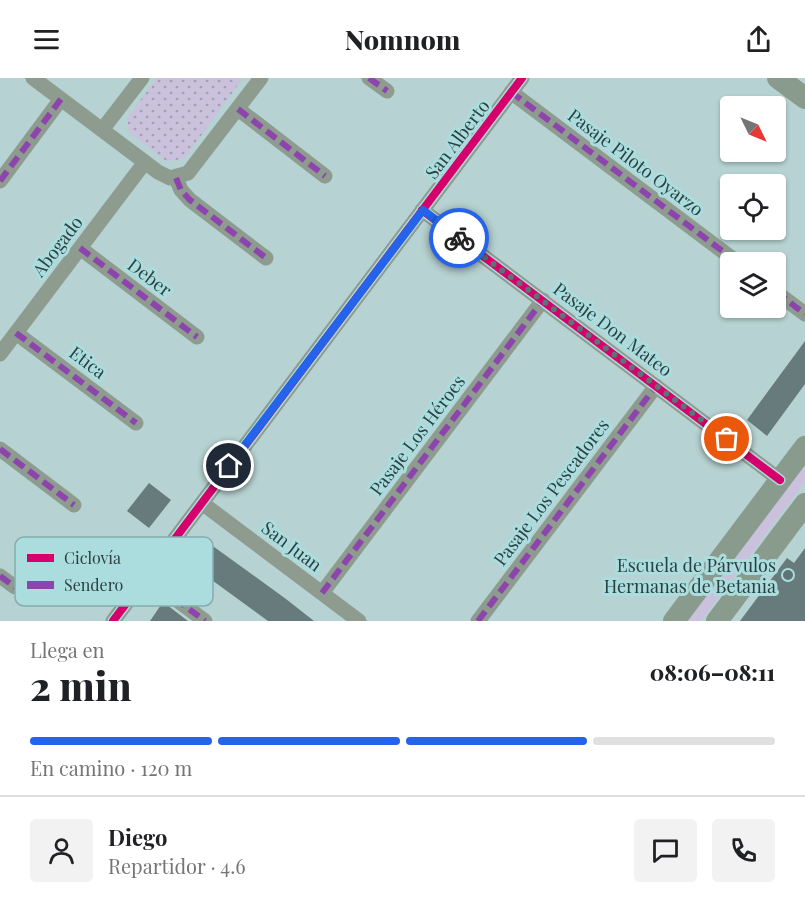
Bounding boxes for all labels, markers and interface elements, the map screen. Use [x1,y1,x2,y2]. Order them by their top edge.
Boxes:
text: Nomnom [345,21,460,57]
icon: menu [30,23,63,56]
icon: share [742,23,775,56]
street label: San Alberto [419,94,495,183]
north arrow [720,96,786,162]
map controls [720,96,786,318]
street label: Pasaje Piloto Oyarzo [563,103,709,221]
button: locate [720,174,786,240]
courier [429,208,489,268]
street label: Abogado [26,211,88,282]
icon: bike [443,222,476,255]
button: layers [720,252,786,318]
street label: Deber [123,253,177,301]
street label: Pasaje Don Mateo [549,276,677,382]
street label: Etica [65,340,111,384]
street label: Pasaje Los Héroes [364,370,470,500]
pin [701,413,752,464]
street label: Pasaje Los Pescadores [488,414,614,570]
icon: bag [710,422,743,455]
pin [203,440,254,491]
icon: home [212,449,245,482]
street label: San Juan [257,515,327,577]
legend [15,537,213,606]
text: Ciclovía [64,547,121,568]
place label: Escuela de Párvulos Hermanas de Betania [604,553,776,598]
marker: Escuela de Párvulos Hermanas de Betania [781,568,795,582]
text: Sendero [64,574,123,595]
text: Llega en [30,636,105,663]
text: 08:06–08:11 [650,657,775,687]
text: 2 min [30,659,132,711]
text: En camino · 120 m [30,754,192,781]
button: person [30,819,93,882]
button: chat [634,819,697,882]
button: phone [712,819,775,882]
text: Diego [108,822,167,852]
text: Repartidor · 4.6 [108,852,246,879]

